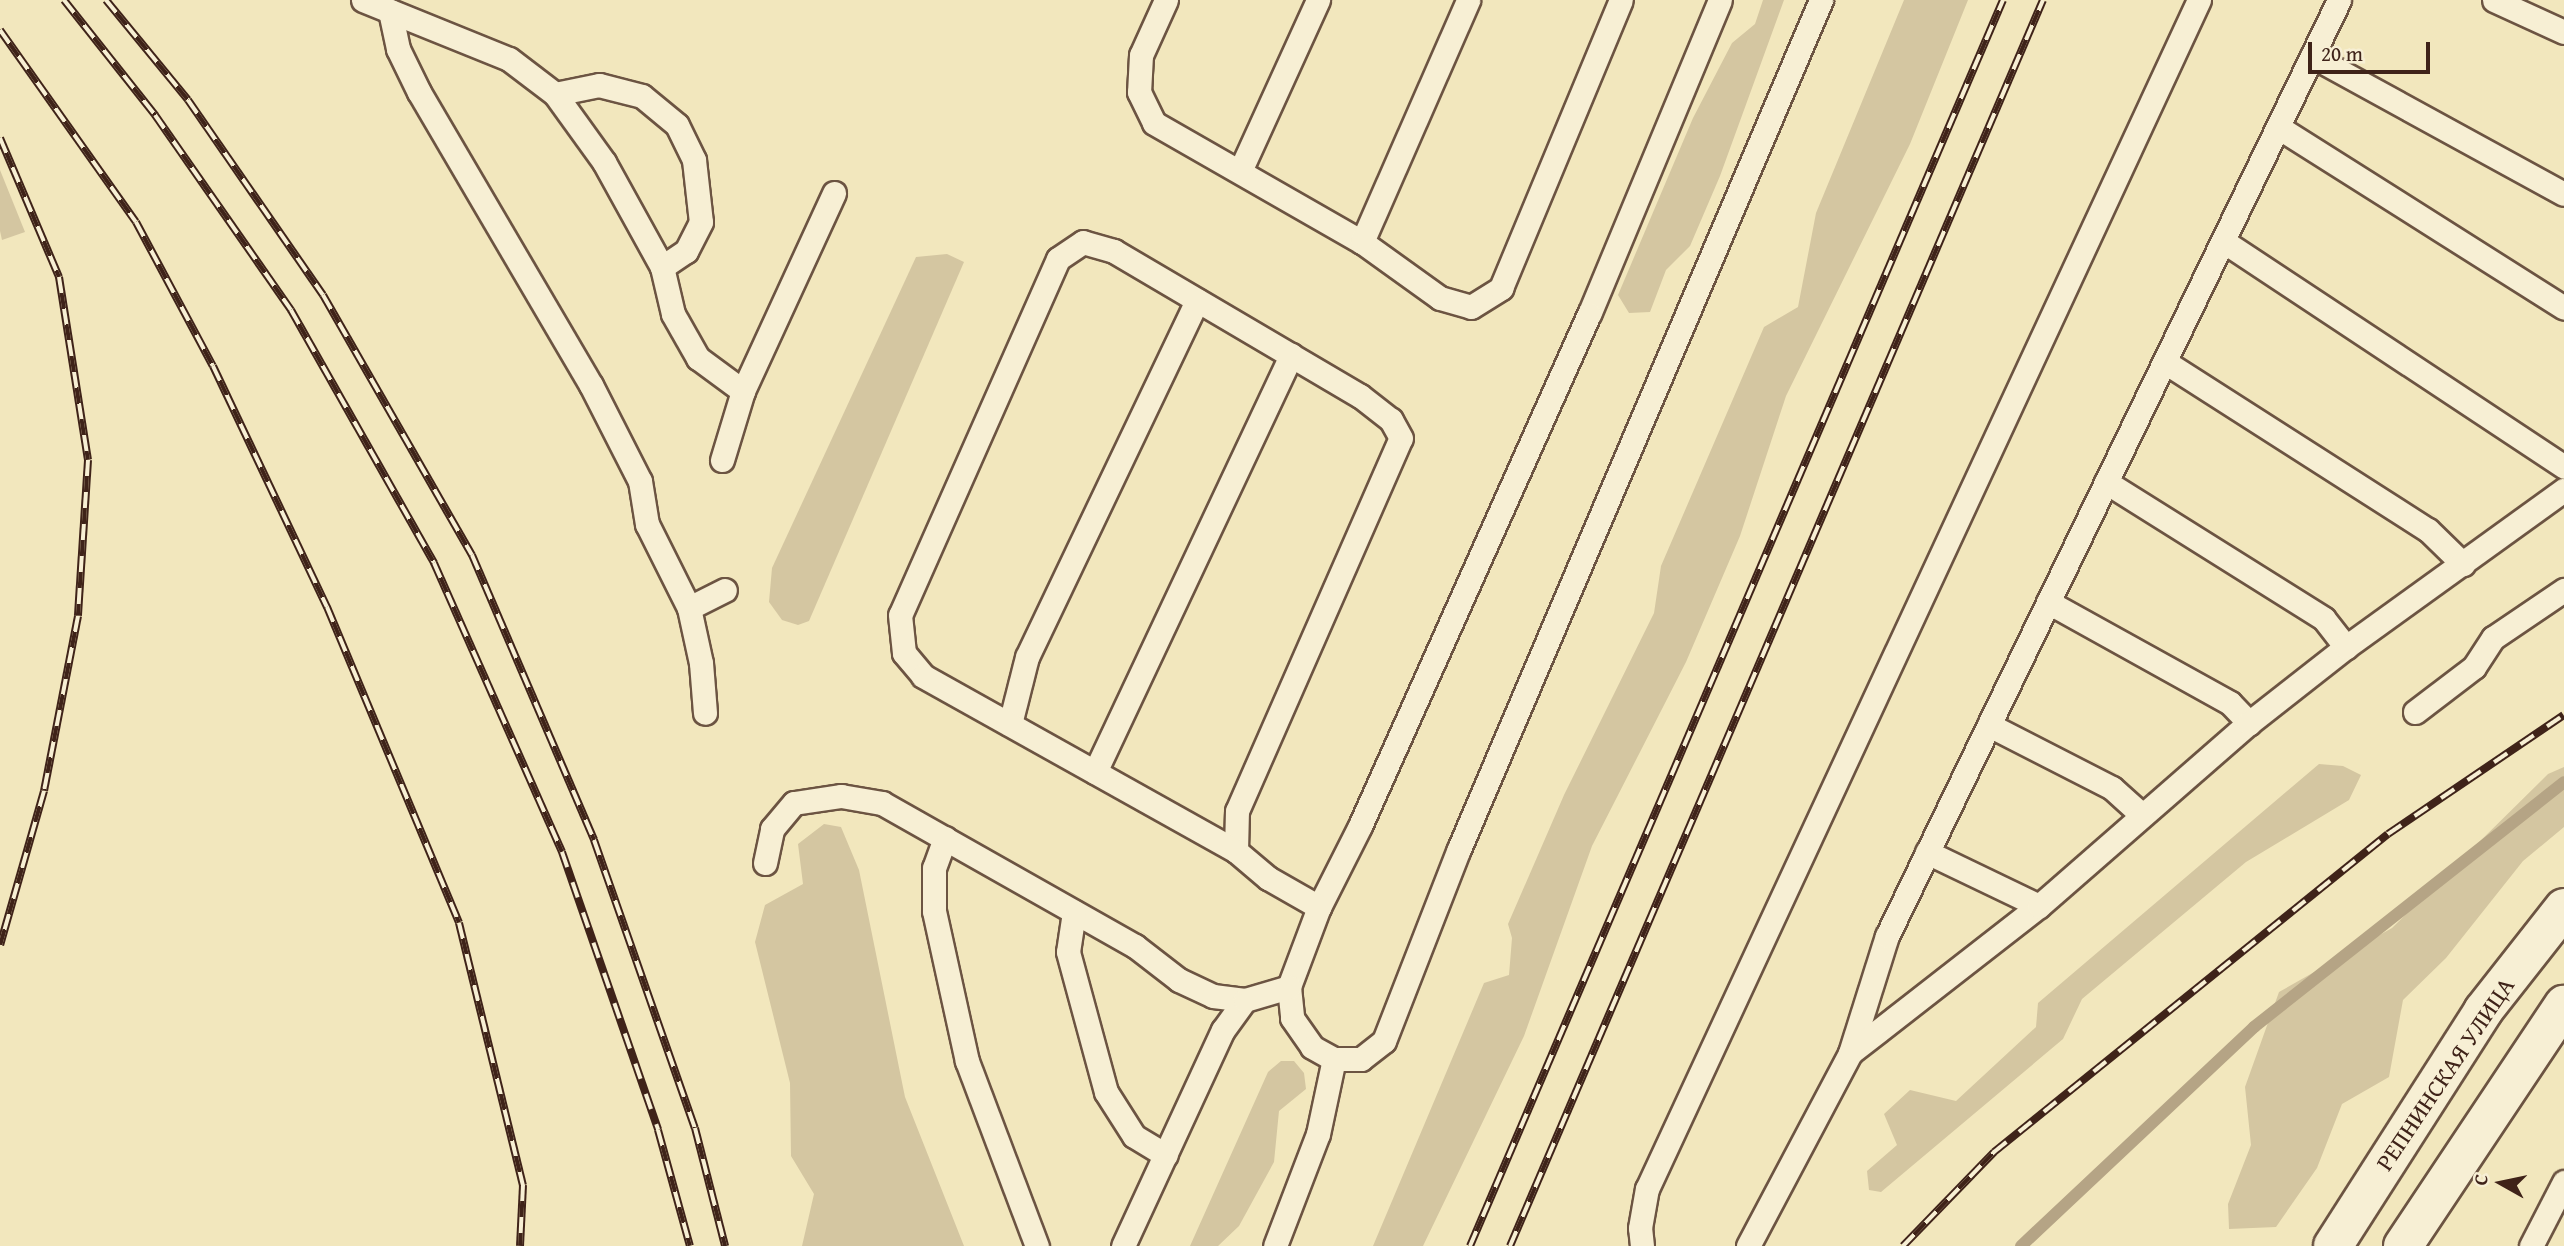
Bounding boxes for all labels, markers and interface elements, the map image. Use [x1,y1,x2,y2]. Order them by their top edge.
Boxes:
scale bar [2312,28,2434,72]
text: 20 m [2321,38,2363,69]
street label: РЕПНИНСКАЯ УЛИЦА [2370,972,2520,1176]
north arrow [2466,1148,2536,1218]
text: С [2466,1172,2495,1187]

